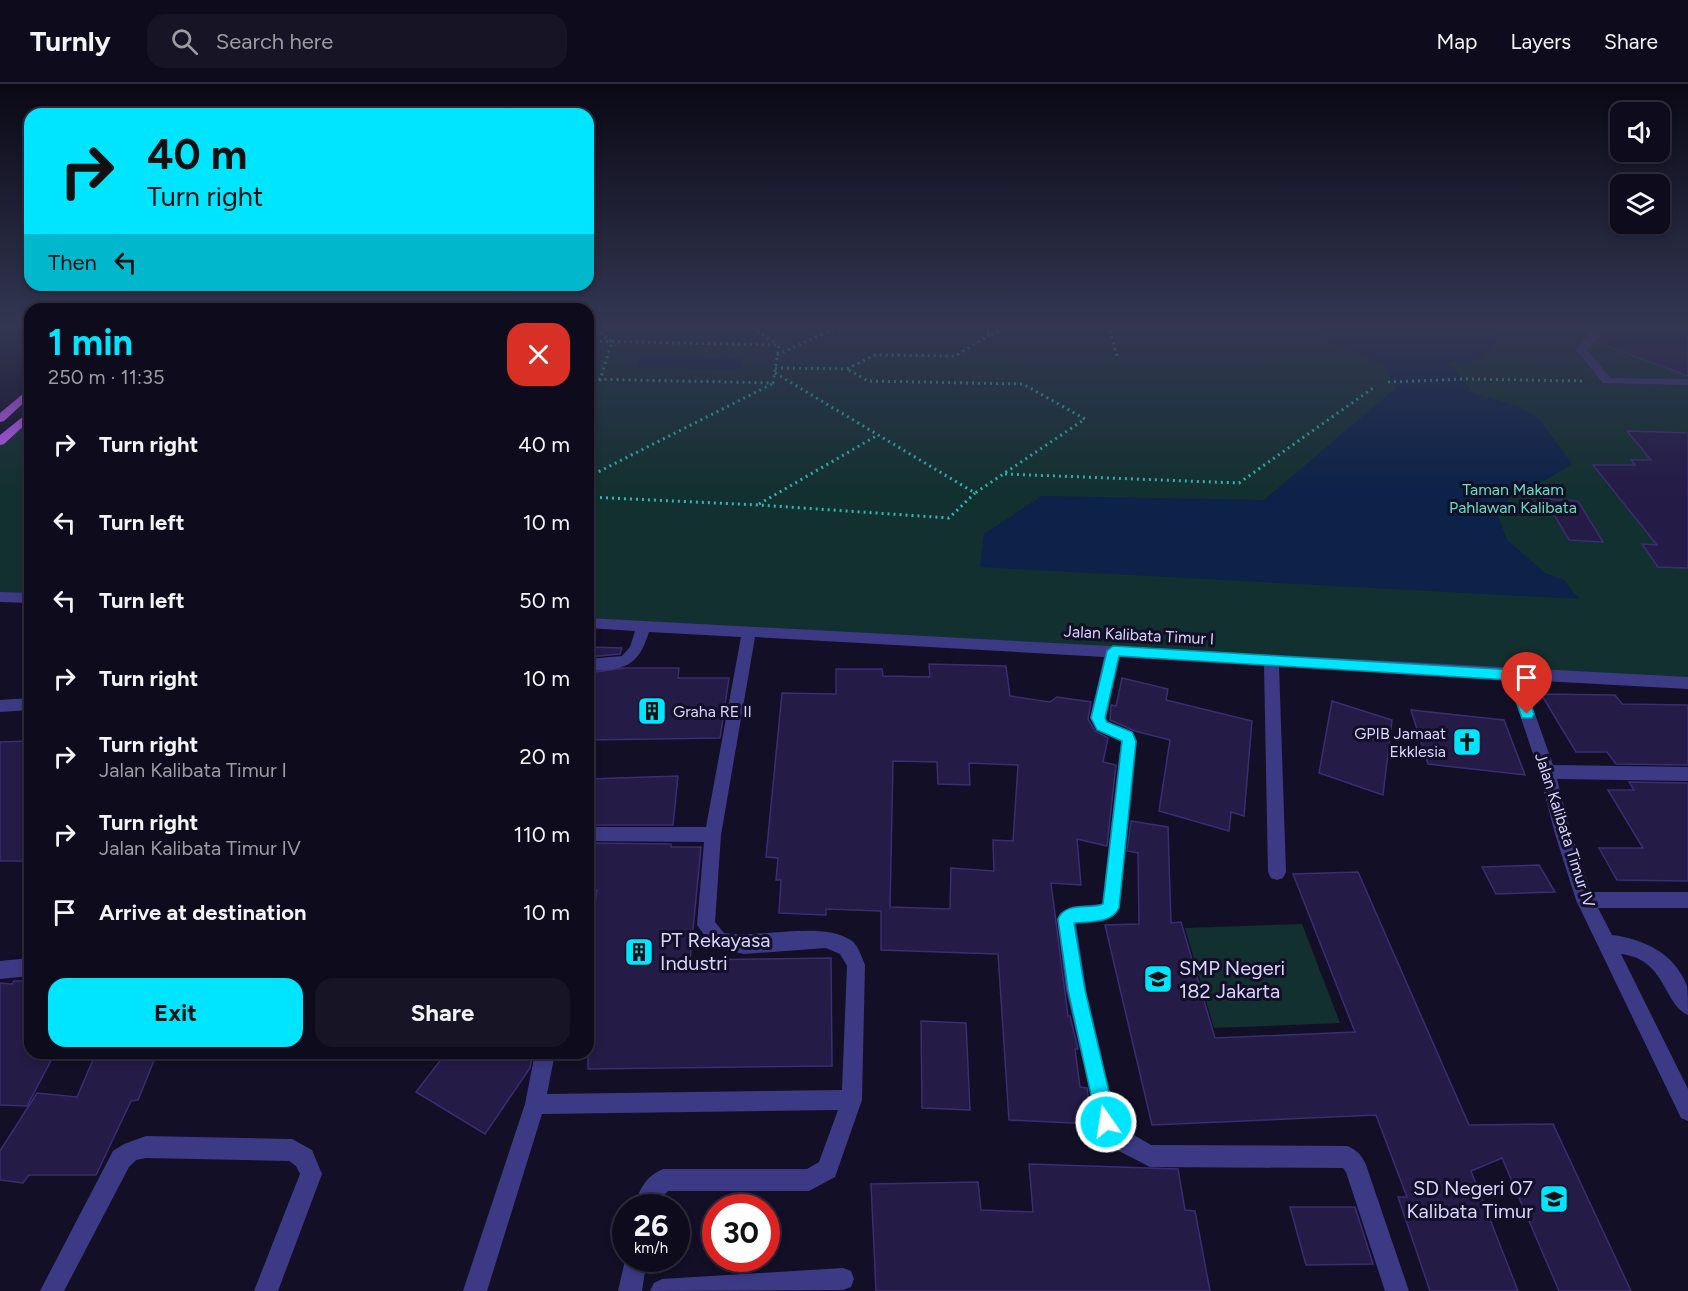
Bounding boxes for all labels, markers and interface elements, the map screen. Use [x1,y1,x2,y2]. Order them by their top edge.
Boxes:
search box [147,14,567,68]
text: Turnly [30,24,111,58]
icon: search [168,25,201,58]
text: Search here [216,28,333,55]
text: Map [1437,29,1477,54]
text: Layers [1510,29,1571,54]
text: Share [1604,29,1658,54]
map controls [1610,102,1670,234]
button: sound [1610,102,1670,162]
text: 40 m [147,129,247,180]
icon: right [48,132,126,210]
button: layers [1610,174,1670,234]
text: Turn right [147,180,263,213]
icon: left [109,246,142,279]
text: Then [48,249,97,276]
text: 1 min [48,321,133,364]
button: close [507,323,570,386]
text: 250 m · 11:35 [48,365,164,389]
icon: right [48,428,81,461]
text: Turn right [99,431,198,458]
text: 40 m [518,431,570,458]
park label: Taman Makam Pahlawan Kalibata [1449,480,1577,517]
icon: left [48,506,81,539]
text: Turn left [99,509,185,536]
text: 10 m [523,509,570,536]
icon: left [48,584,81,617]
text: Turn left [99,587,185,614]
text: 50 m [519,587,570,614]
street label: Jalan Kalibata Timur I [1063,622,1215,648]
pin [1501,652,1552,714]
icon: arrive [1510,661,1543,694]
icon: right [48,662,81,695]
text: Turn right [99,665,198,692]
text: 10 m [523,665,570,692]
building icon: Graha RE II [636,695,668,727]
place label: Graha RE II [673,702,752,721]
place label: GPIB Jamaat Ekklesia [1354,724,1446,761]
church icon: GPIB Jamaat Ekklesia [1451,726,1483,758]
text: Turn right [99,731,198,758]
icon: right [48,740,81,773]
text: 20 m [519,743,570,770]
street label: Jalan Kalibata Timur IV [1531,750,1599,910]
text: Jalan Kalibata Timur I [99,758,287,782]
text: Turn right [99,809,198,836]
icon: right [48,818,81,851]
text: 110 m [514,821,570,848]
text: Jalan Kalibata Timur IV [99,836,301,860]
icon: arrive [48,896,81,929]
text: Arrive at destination [99,899,307,926]
text: 10 m [523,899,570,926]
place label: PT Rekayasa Industri [660,928,771,975]
building icon: PT Rekayasa Industri [623,936,655,968]
place label: SMP Negeri 182 Jakarta [1179,956,1285,1003]
school or university icon: SMP Negeri 182 Jakarta [1142,963,1174,995]
button: Exit [48,978,303,1047]
button: Share [315,978,570,1047]
position arrow [1074,1090,1138,1154]
place label: SD Negeri 07 Kalibata Timur [1407,1176,1533,1223]
school or university icon: SD Negeri 07 Kalibata Timur [1538,1183,1570,1215]
speed limit sign: 30 [702,1194,780,1272]
text: 26 [634,1207,668,1244]
text: km/h [634,1239,668,1257]

